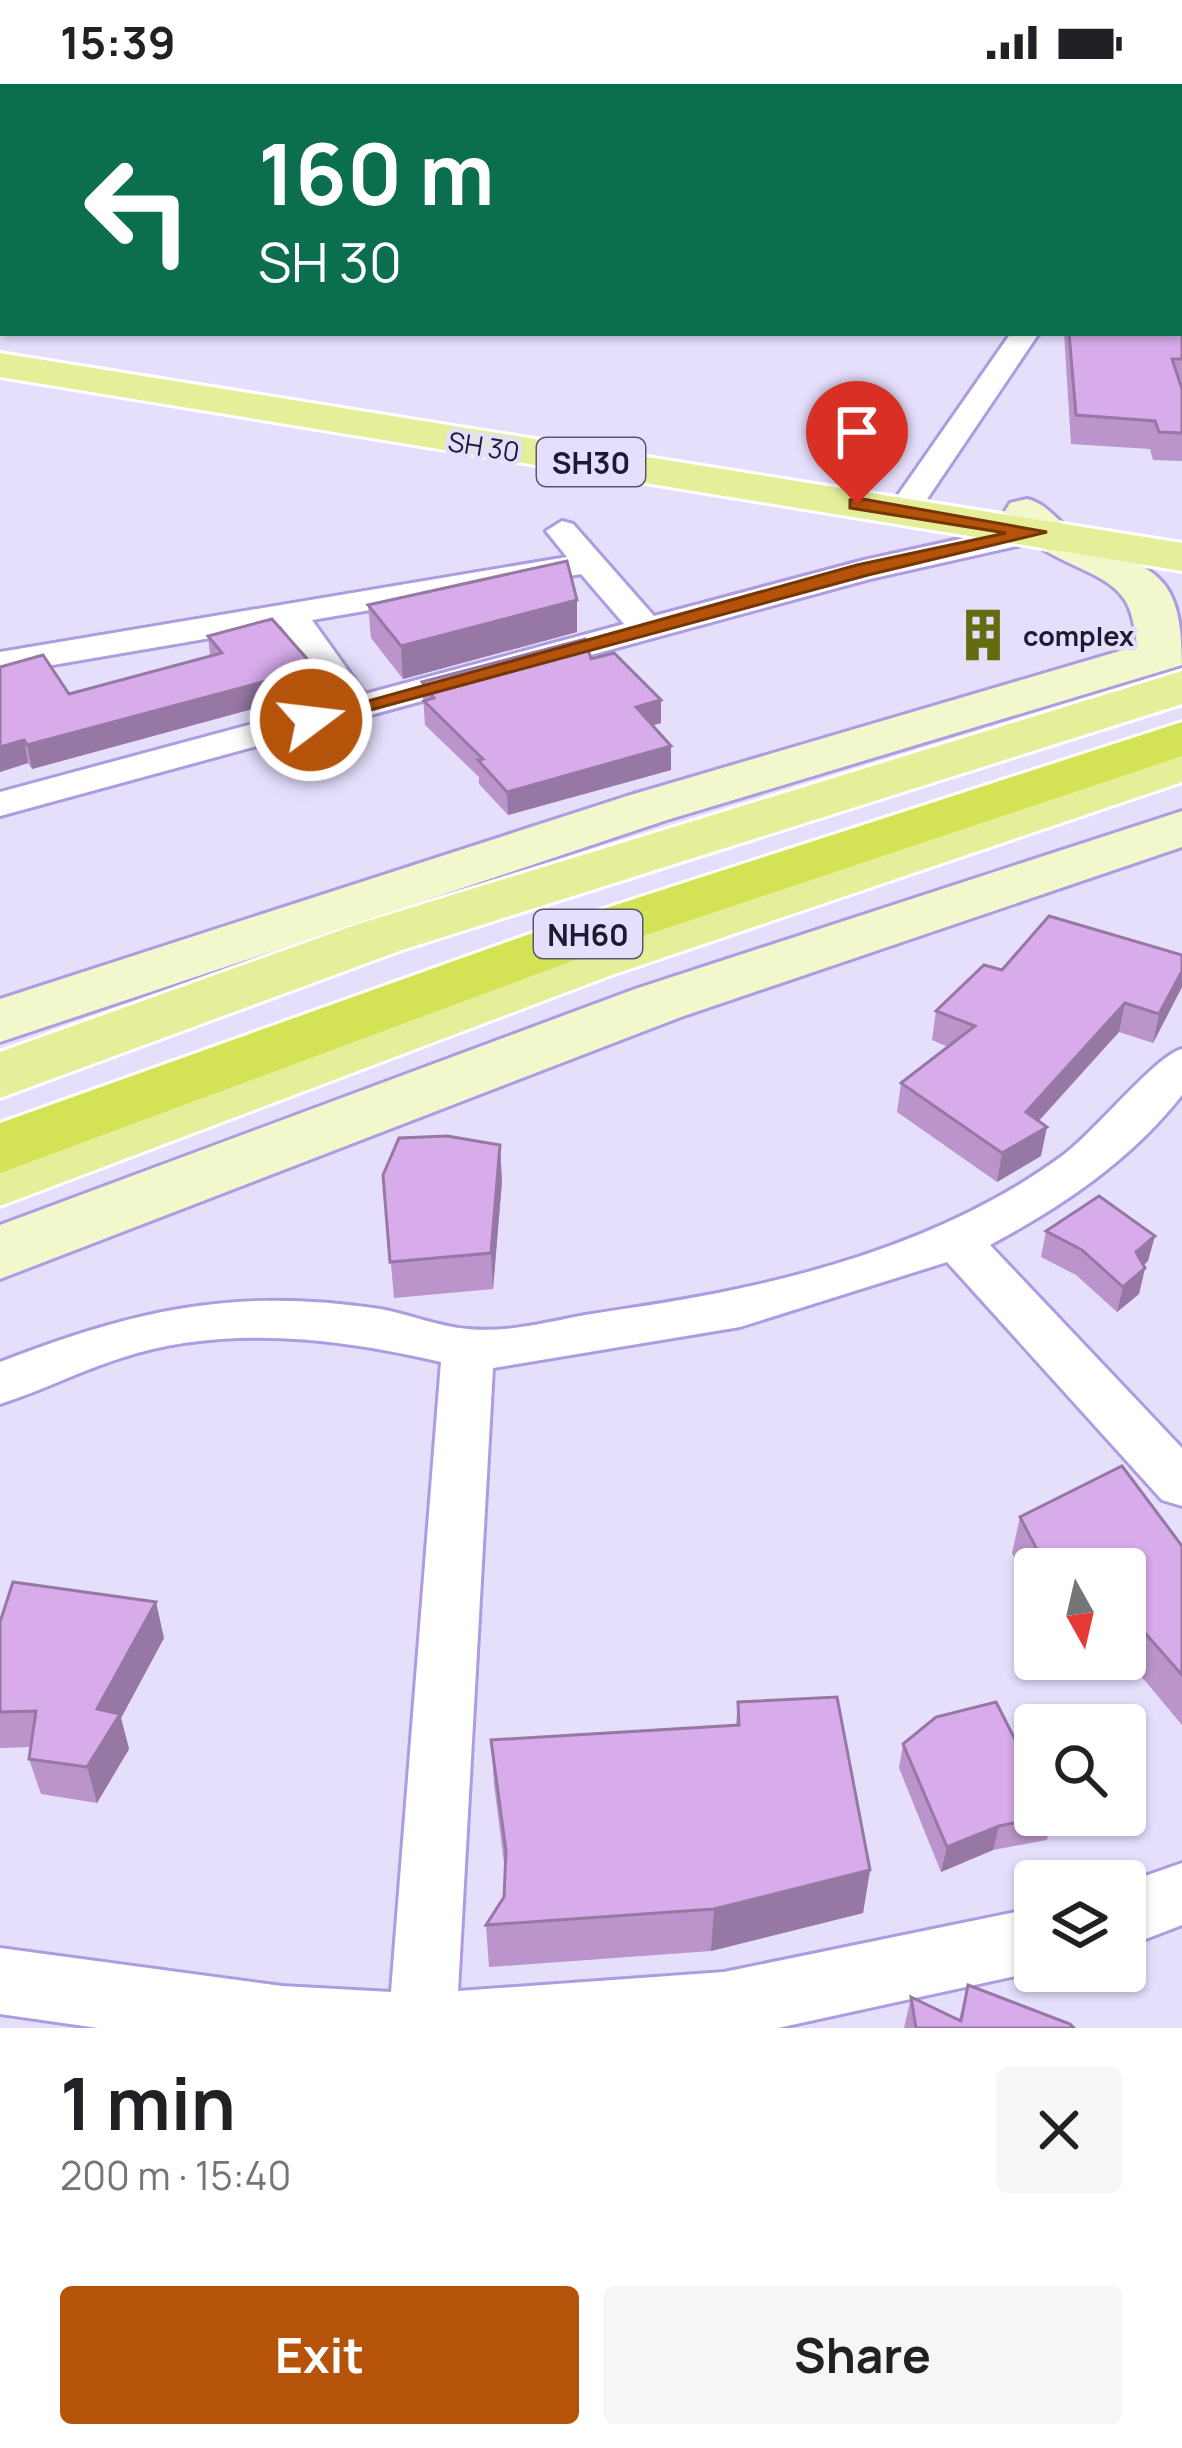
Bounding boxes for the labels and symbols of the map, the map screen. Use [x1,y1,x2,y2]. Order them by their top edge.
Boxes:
pin [806,381,908,504]
street label: SH 30 [446,422,522,470]
road number: SH30 [537,438,645,486]
building icon: complex [954,606,1012,664]
place label: complex [1023,617,1134,654]
position arrow [248,657,374,783]
road number: NH60 [534,910,642,958]
north arrow [1014,1548,1146,1680]

